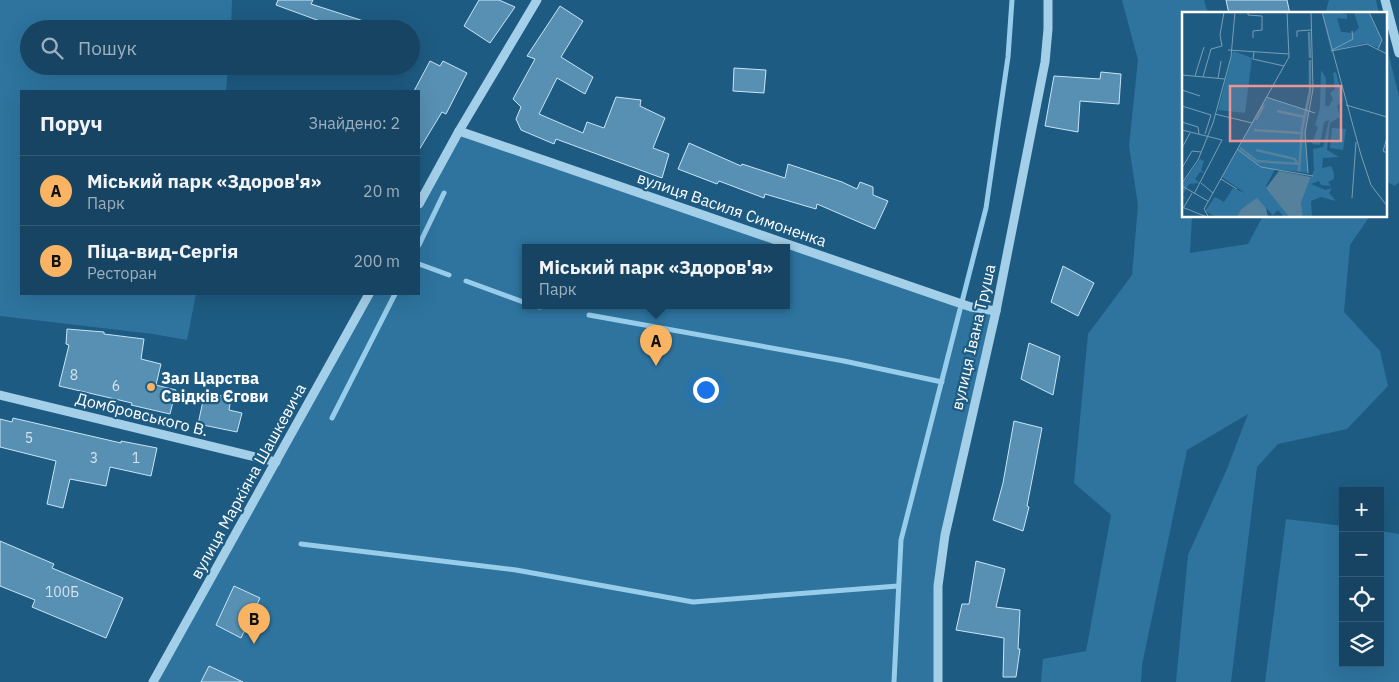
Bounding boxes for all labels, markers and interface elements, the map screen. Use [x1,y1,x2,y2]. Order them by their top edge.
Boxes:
inset map [1182,12,1386,218]
search box [20,20,420,75]
icon: search [38,34,66,62]
text: Пошук [78,36,137,60]
text: Поруч [40,109,103,137]
text: Знайдено: 2 [308,113,400,133]
street label: вулиця Василя Симоненка [635,167,830,251]
text: Міський парк «Здоров'я» [87,169,321,193]
text: A [51,181,61,201]
text: 20 m [363,181,400,201]
text: Парк [87,193,125,213]
text: Піца-вид-Сергія [87,239,238,263]
popup [522,244,790,309]
text: B [51,251,61,271]
text: 200 m [353,251,400,271]
text: Міський парк «Здоров'я» [539,255,773,279]
street label: вулиця Івана Труша [946,262,1000,412]
text: Ресторан [87,263,157,283]
text: Парк [539,279,577,299]
pin: A [640,325,672,366]
house number: 8 [70,366,78,384]
place label: Зал Царства Свідків Єгови [161,368,269,406]
house number: 6 [112,377,120,395]
your location [693,377,719,403]
street label: вулиця Маркіяна Шашкевича [186,379,310,582]
marker: Зал Царства Свідків Єгови [145,381,157,393]
street label: Домбровського В. [74,388,210,440]
house number: 5 [25,429,33,447]
house number: 3 [90,449,98,467]
house number: 1 [132,449,140,467]
map controls [1339,487,1384,667]
button: + [1339,487,1384,532]
button: − [1339,532,1384,577]
button: locate [1339,577,1384,622]
house number: 100Б [45,583,79,601]
pin: B [238,603,270,644]
button: layers [1339,622,1384,667]

